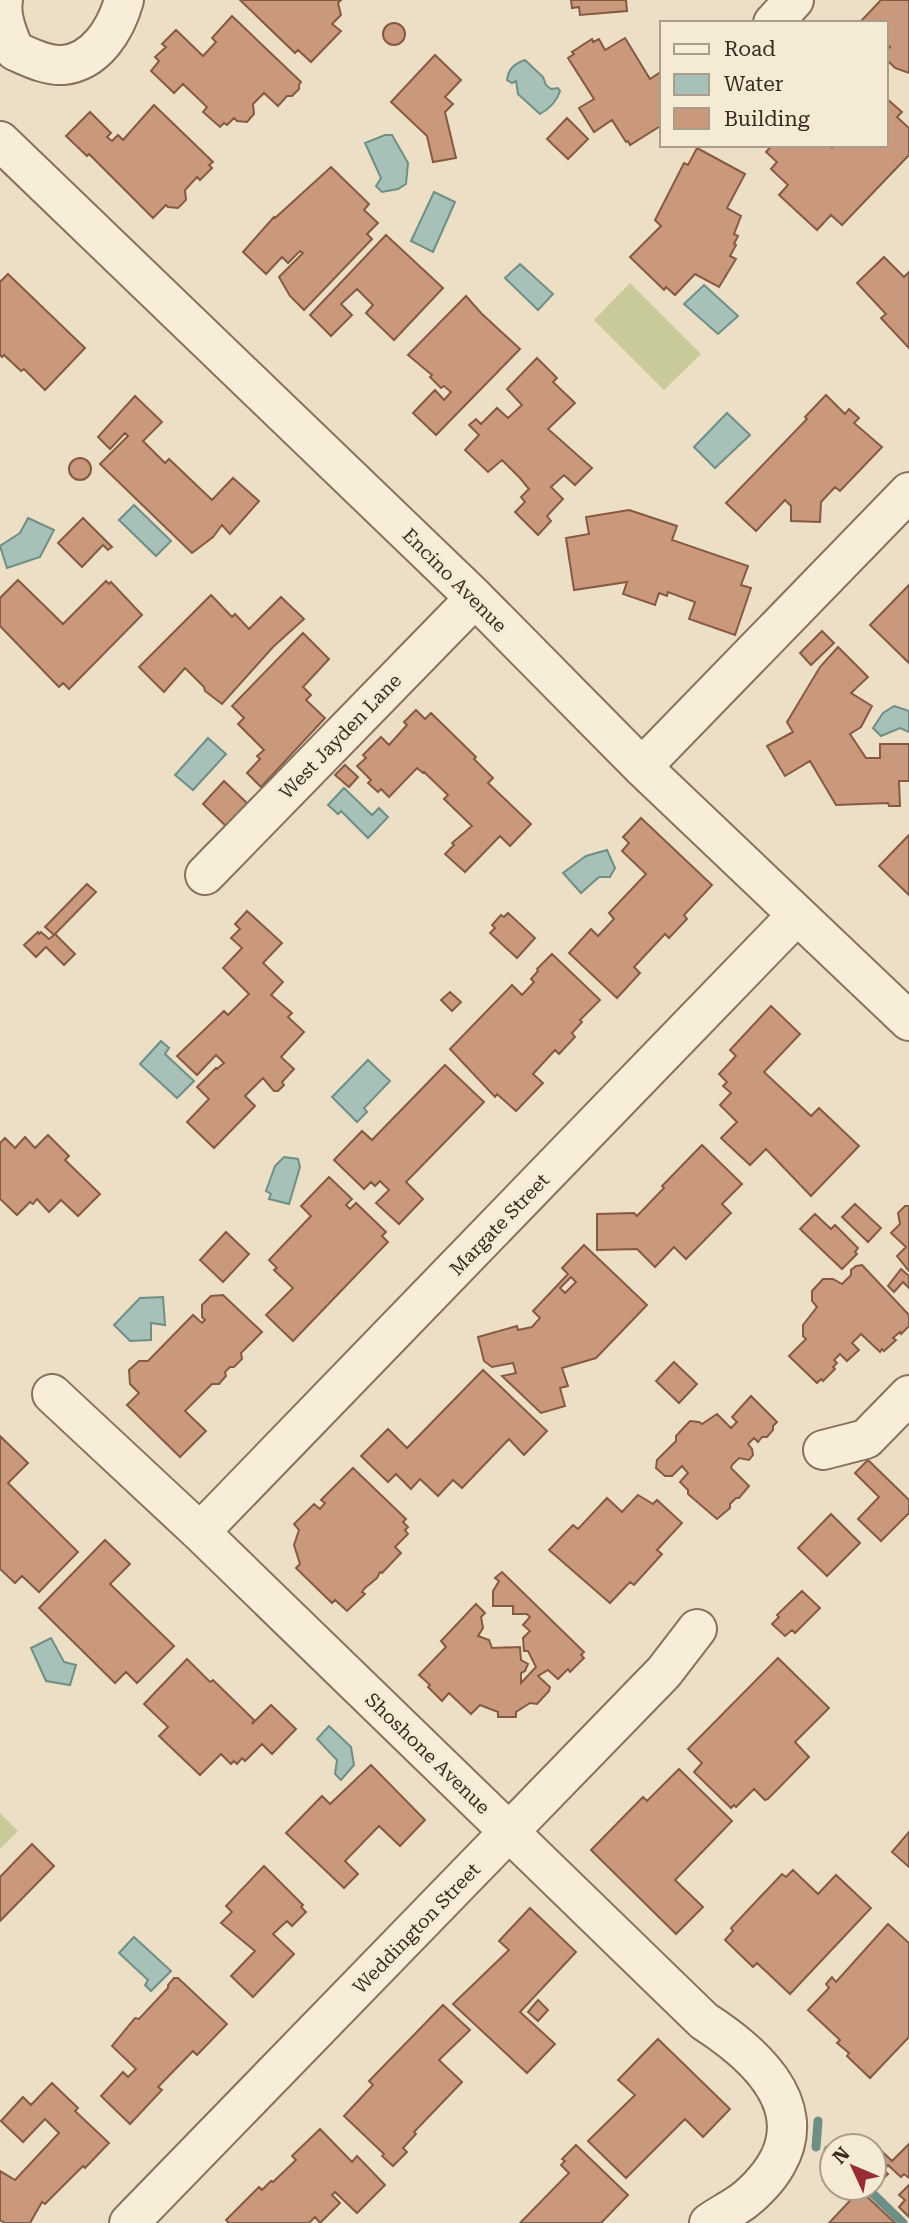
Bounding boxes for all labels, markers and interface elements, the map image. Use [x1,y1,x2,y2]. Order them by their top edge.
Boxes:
legend [660,21,888,147]
text: Road [724,37,776,61]
text: Water [724,72,784,96]
text: Building [724,107,810,131]
street label: Encino Avenue [398,523,512,637]
street label: West Jayden Lane [275,669,406,804]
street label: Margate Street [445,1169,554,1280]
street label: Shoshone Avenue [361,1688,495,1819]
street label: Weddington Street [348,1858,485,1999]
north arrow [818,2132,888,2202]
text: N [828,2142,855,2169]

